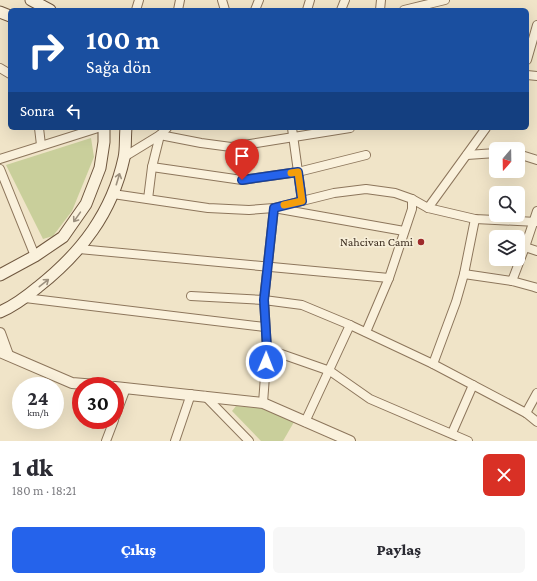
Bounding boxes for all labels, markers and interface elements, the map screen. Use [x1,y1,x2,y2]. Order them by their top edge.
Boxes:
icon: right [20,24,72,76]
text: 100 m [86,24,160,55]
text: Sağa dön [86,57,151,77]
icon: left [63,100,85,122]
text: Sonra [20,103,55,119]
pin [225,139,259,180]
north arrow [489,142,525,178]
map controls [489,142,525,266]
icon: arrive [231,145,253,167]
one-way arrow [115,172,122,185]
button: search [489,186,525,222]
one-way arrow [73,212,81,223]
button: layers [489,230,525,266]
place label: Nahcivan Cami [340,235,413,249]
marker: Nahcivan Cami [416,237,426,247]
one-way arrow [38,278,49,287]
position arrow [245,341,287,383]
speed limit sign: 30 [72,377,124,429]
text: 24 [28,387,48,409]
text: km/h [27,407,49,418]
text: 1 dk [12,454,53,481]
button: close [483,454,525,496]
text: 180 m · 18:21 [12,483,76,498]
button: Çıkış [12,527,265,573]
button: Paylaş [273,527,525,573]

